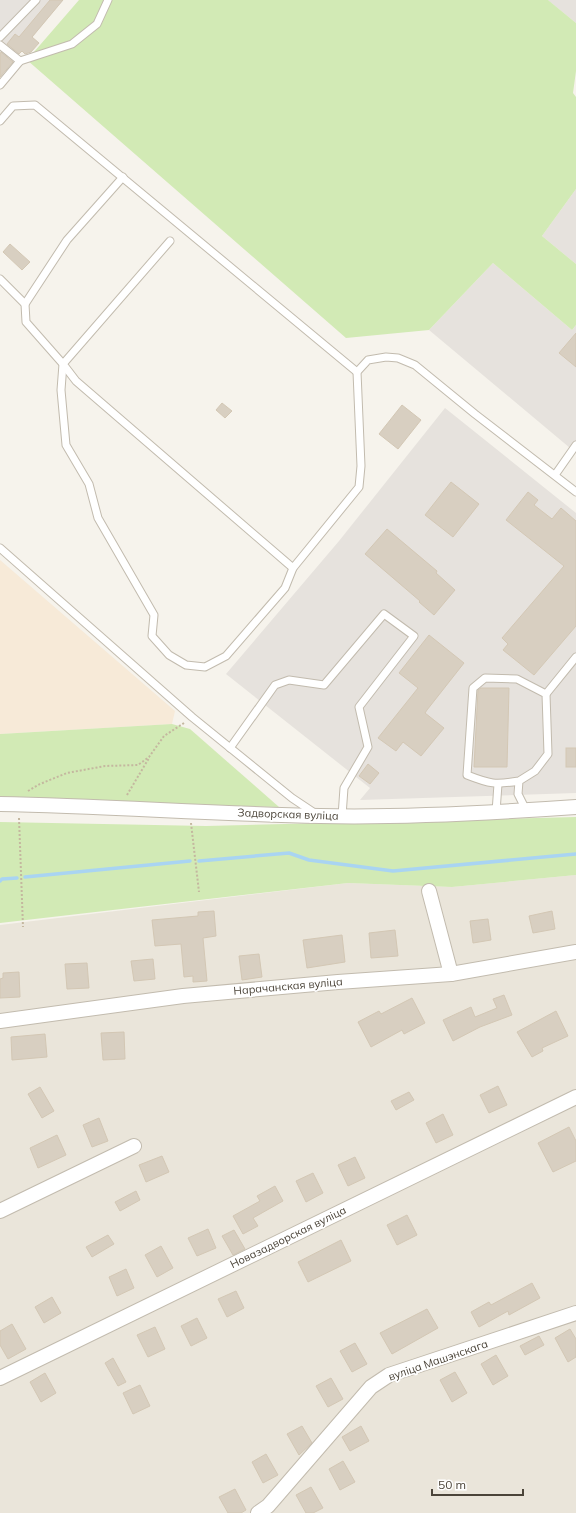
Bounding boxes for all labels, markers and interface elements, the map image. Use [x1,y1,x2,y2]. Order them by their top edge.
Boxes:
street label: Задворская вуліца [237,805,339,823]
street label: Нарачанская вуліца [233,974,343,998]
street label: Новазадворская вуліца [228,1203,348,1271]
street label: вуліца Машэнскага [386,1336,490,1384]
scale bar [432,1471,523,1497]
text: 50 m [438,1477,466,1492]

